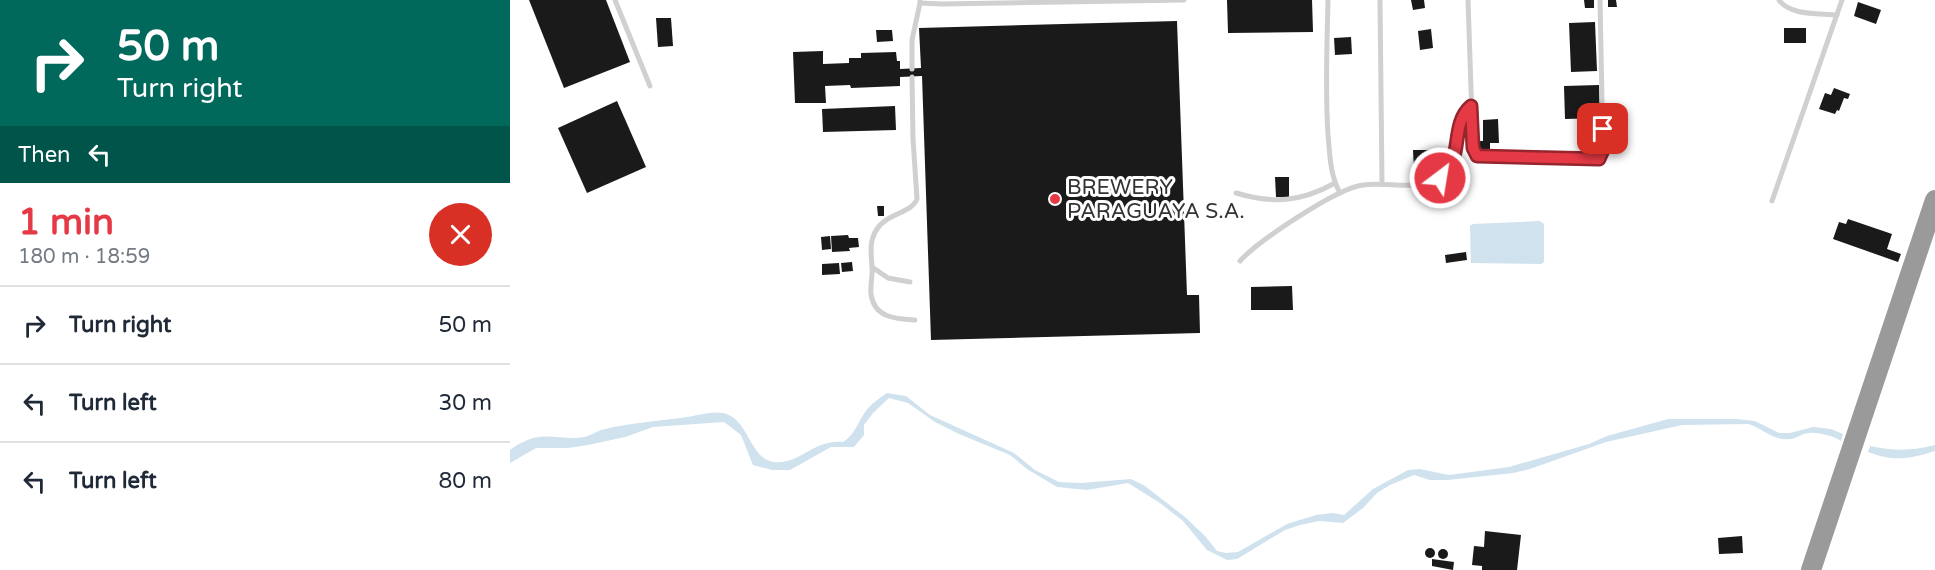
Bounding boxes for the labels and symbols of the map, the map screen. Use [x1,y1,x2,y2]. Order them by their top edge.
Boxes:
pin [1577,103,1628,154]
position arrow [1408,146,1472,210]
place label: BREWERY PARAGUAYA S.A. [1067,175,1245,224]
marker: BREWERY PARAGUAYA S.A. [1048,192,1062,206]

